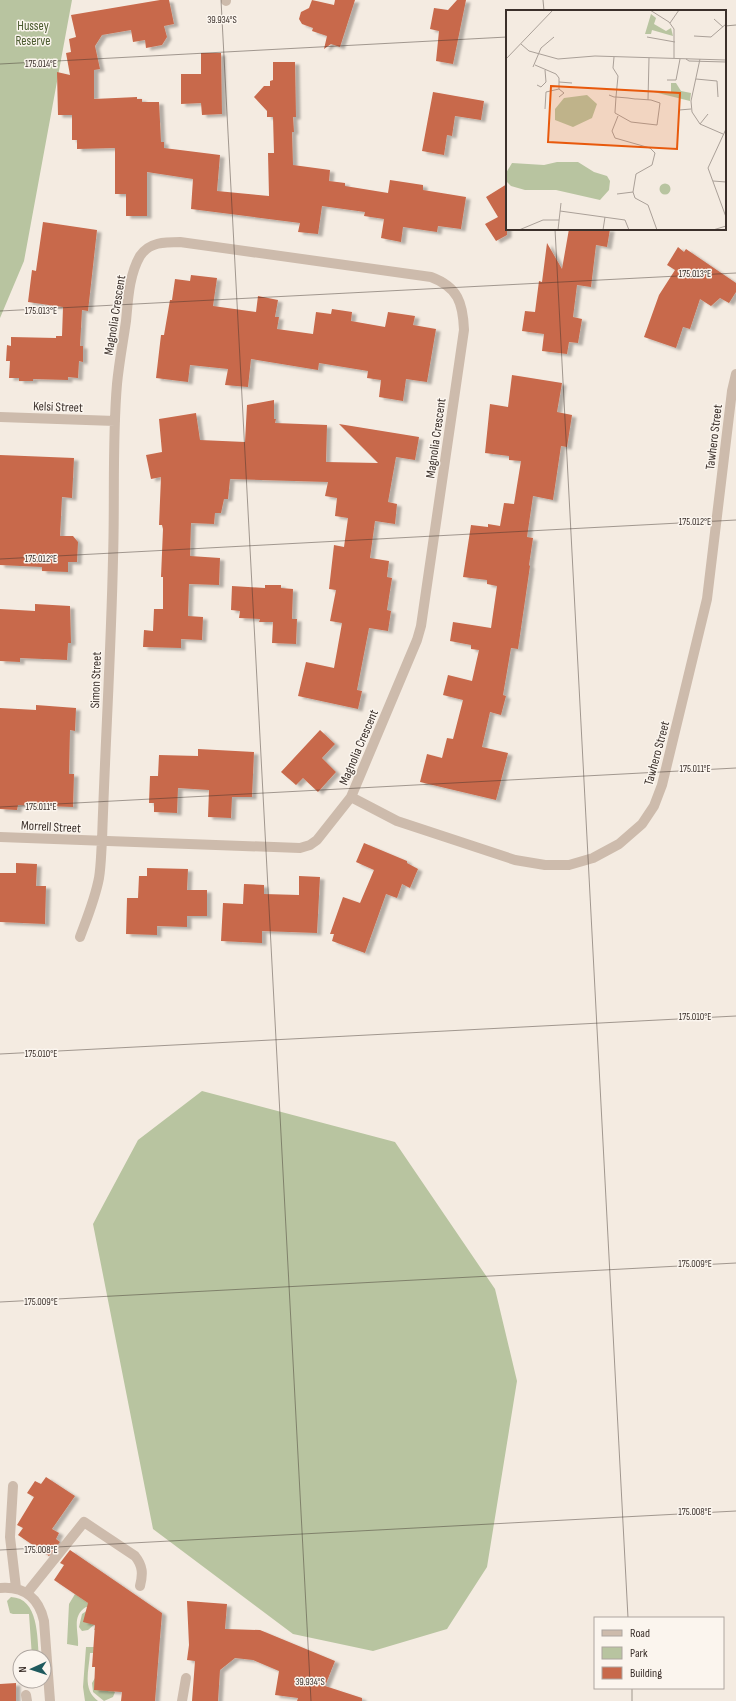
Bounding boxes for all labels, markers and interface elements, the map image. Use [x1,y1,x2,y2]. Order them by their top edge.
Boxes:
inset map [506,10,726,230]
text: 39.934°S [207,14,237,26]
park label: Hussey Reserve [16,18,50,49]
text: 175.014°E [25,58,57,70]
text: 175.013°E [679,268,711,280]
street label: Magnolia Crescent [101,274,129,356]
text: 175.013°E [25,305,57,317]
street label: Magnolia Crescent [422,397,450,479]
street label: Kelsi Street [33,398,83,416]
street label: Tawhero Street [702,403,726,471]
text: 175.012°E [679,516,711,528]
text: 175.012°E [25,553,57,565]
street label: Simon Street [87,651,105,709]
street label: Magnolia Crescent [336,707,382,788]
street label: Tawhero Street [641,719,673,787]
text: 175.011°E [679,763,711,775]
text: 175.011°E [25,801,57,813]
street label: Morrell Street [21,817,81,837]
text: 175.010°E [679,1011,711,1023]
text: 175.010°E [25,1048,57,1060]
text: 175.009°E [678,1258,712,1270]
text: 175.009°E [24,1296,58,1308]
text: 175.008°E [678,1506,712,1518]
text: 175.008°E [24,1544,58,1556]
legend [594,1617,724,1689]
text: Road [630,1626,650,1641]
text: Park [630,1646,648,1661]
north arrow [12,1649,52,1689]
text: N [16,1666,29,1673]
text: Building [630,1666,662,1681]
text: 39.934°S [295,1676,325,1688]

